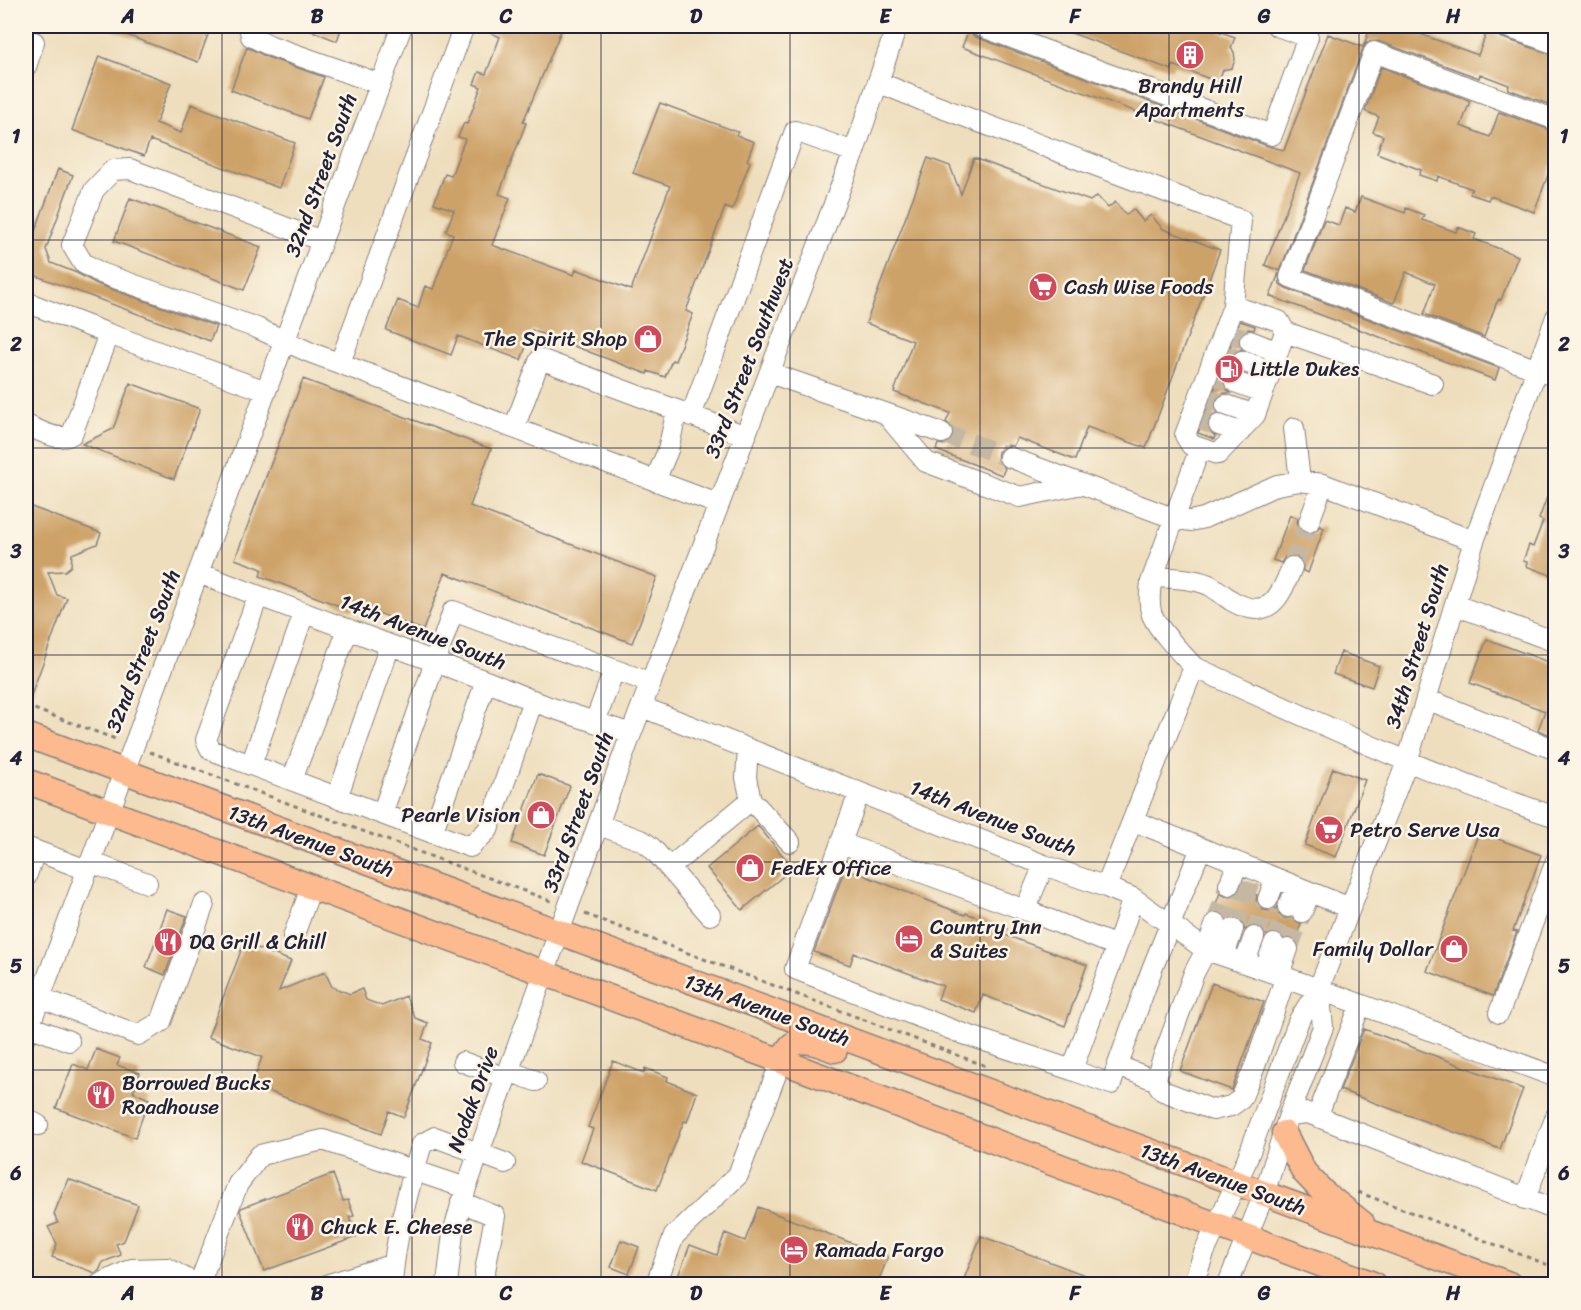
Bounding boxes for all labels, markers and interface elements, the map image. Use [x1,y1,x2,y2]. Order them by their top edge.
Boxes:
text: A [120,0,135,34]
text: B [311,0,324,34]
text: C [499,0,513,34]
text: D [690,0,703,34]
text: E [879,0,892,34]
text: F [1069,0,1082,34]
text: G [1257,0,1271,34]
text: H [1445,0,1461,34]
building icon: Brandy Hill Apartments [1174,39,1206,71]
place label: Brandy Hill Apartments [1135,67,1245,129]
street label: 32nd Street South [274,88,368,262]
text: 1 [12,119,21,154]
text: 1 [1560,119,1569,154]
street label: 33rd Street Southwest [693,252,805,464]
place label: Cash Wise Foods [1064,268,1214,306]
supermarket icon: Cash Wise Foods [1027,271,1059,303]
place label: The Spirit Shop [483,320,627,358]
shop icon: The Spirit Shop [632,323,664,355]
text: 2 [9,327,22,362]
text: 2 [1557,327,1570,362]
place label: Little Dukes [1250,350,1360,388]
fuel station icon: Little Dukes [1213,353,1245,385]
text: 3 [10,534,22,569]
text: 3 [1558,534,1570,569]
street label: 34th Street South [1374,559,1460,733]
street label: 32nd Street South [94,564,192,738]
street label: 14th Avenue South [334,583,512,681]
street label: 33rd Street South [531,726,625,898]
text: 4 [9,741,23,776]
text: 4 [1557,741,1571,776]
street label: 14th Avenue South [904,769,1082,867]
street label: 13th Avenue South [223,793,399,889]
place label: Pearle Vision [401,796,520,834]
shop icon: Pearle Vision [525,799,557,831]
place label: Petro Serve Usa [1350,811,1500,849]
supermarket icon: Petro Serve Usa [1313,814,1345,846]
place label: FedEx Office [771,849,892,887]
shop icon: FedEx Office [734,852,766,884]
place label: Country Inn & Suites [930,908,1042,970]
place label: DQ Grill & Chill [189,923,327,961]
hotel icon: Country Inn & Suites [893,923,925,955]
restaurant icon: DQ Grill & Chill [152,926,184,958]
place label: Family Dollar [1313,930,1434,968]
shop icon: Family Dollar [1438,933,1470,965]
text: 5 [10,949,22,984]
text: 5 [1558,949,1570,984]
street label: 13th Avenue South [679,962,855,1058]
street label: Nodak Drive [436,1040,510,1158]
place label: Borrowed Bucks Roadhouse [122,1064,271,1126]
restaurant icon: Borrowed Bucks Roadhouse [85,1079,117,1111]
street label: 13th Avenue South [1135,1131,1311,1227]
text: 6 [9,1156,22,1191]
text: 6 [1557,1156,1570,1191]
place label: Chuck E. Cheese [321,1208,472,1246]
restaurant icon: Chuck E. Cheese [284,1211,316,1243]
place label: Ramada Fargo [815,1231,944,1269]
hotel icon: Ramada Fargo [778,1234,810,1266]
text: A [120,1276,135,1310]
text: B [311,1276,324,1310]
text: C [499,1276,513,1310]
text: D [690,1276,703,1310]
text: E [879,1276,892,1310]
text: F [1069,1276,1082,1310]
text: G [1257,1276,1271,1310]
text: H [1445,1276,1461,1310]

